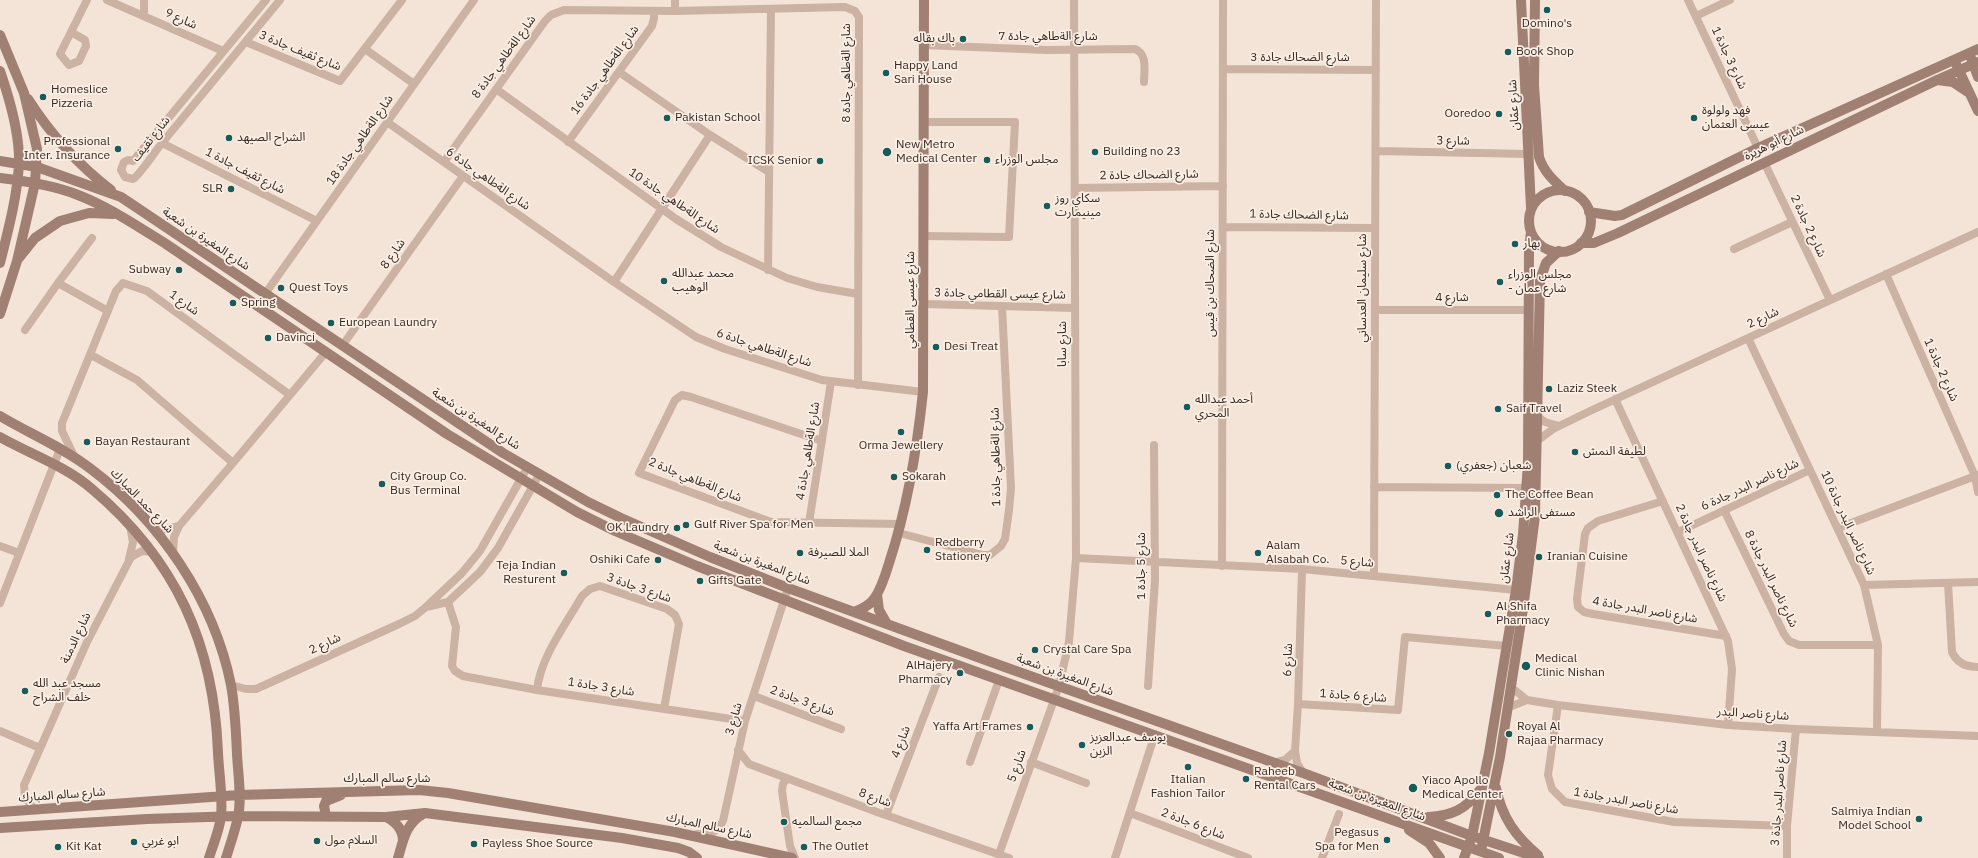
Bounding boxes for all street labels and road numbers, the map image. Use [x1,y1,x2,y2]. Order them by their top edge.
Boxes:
street label: شارع 9 [163,6,199,32]
street label: شارع الةطاهي جادة 8 [469,13,539,101]
street label: شارع الةطاهي جادة 16 [568,23,642,117]
street label: شارع الةطاهي جادة 8 [840,23,854,123]
street label: شارع 3 جادة 1 [1708,24,1750,92]
street label: شارع ثقيف جادة 3 [257,28,343,74]
street label: شارع الةطاهي جادة 7 [998,30,1098,44]
street label: شارع الضحاك جادة 3 [1250,51,1350,65]
street label: شارع عمّان [1505,79,1523,131]
street label: شارع الةطاهي جادة 18 [324,92,396,188]
street label: شارع ثقيف [129,114,173,164]
street label: شارع أبو هريرة [1742,122,1806,164]
street label: شارع 3 [1436,134,1470,148]
street label: شارع ثقيف جادة 1 [203,145,287,197]
street label: شارع الةطاهي جادة 6 [443,145,533,213]
street label: شارع الةطاهي جادة 10 [626,165,722,237]
street label: شارع الضحاك جادة 2 [1099,167,1199,183]
street label: شارع 2 جادة 2 [1787,192,1829,260]
street label: شارع المغيرة بن شعبة [160,204,252,274]
street label: شارع الضحاك جادة 1 [1249,207,1349,223]
street label: شارع الضحاك بن قيس [1204,229,1218,337]
street label: شارع سليمان العدساني [1356,234,1370,342]
street label: شارع 8 [378,236,408,272]
street label: شارع عيسى القطامي [904,251,918,349]
street label: شارع عيسى القطامي جادة 3 [934,286,1066,302]
street label: شارع 1 [166,287,202,319]
street label: شارع 4 [1435,291,1469,305]
street label: شارع 2 [1745,304,1781,332]
street label: شارع سابا [1056,321,1070,367]
street label: شارع الةطاهي جادة 6 [715,326,813,370]
street label: شارع 2 جادة 1 [1921,336,1961,404]
street label: شارع المغيرة بن شعبة [429,385,523,453]
street label: شارع الةطاهي جادة 4 [793,401,823,501]
street label: شارع الةطاهي جادة 1 [988,407,1004,507]
street label: شارع الةطاهي جادة 2 [646,455,744,505]
street label: شارع ناصر البدر جادة 6 [1699,456,1801,514]
street label: شارع حمد المبارك [107,466,177,536]
street label: شارع ناصر البدر جادة 10 [1818,469,1878,577]
street label: شارع ناصر البدر جادة 2 [1672,502,1730,604]
street label: شارع ناصر البدر جادة 8 [1741,528,1801,630]
street label: شارع 5 جادة 1 [1135,532,1149,600]
street label: شارع عمّان [1497,532,1517,584]
street label: شارع المغيرة بن شعبة [712,538,812,588]
street label: شارع 5 [1340,553,1374,571]
street label: شارع 3 جادة 3 [605,570,673,606]
street label: شارع ناصر البدر جادة 4 [1591,594,1699,626]
street label: شارع الدمنة [58,610,94,666]
street label: شارع 2 [307,630,343,658]
street label: شارع 6 [1280,643,1296,677]
street label: شارع المغيرة بن شعبة [1014,651,1116,699]
street label: شارع 3 جادة 1 [567,675,635,699]
street label: شارع 3 جادة 2 [768,683,836,719]
street label: شارع 6 جادة 1 [1319,686,1387,706]
street label: شارع 3 [722,701,746,737]
street label: شارع ناصر البدر [1716,704,1790,724]
street label: شارع 4 [888,724,914,760]
street label: شارع ناصر البدر جادة 3 [1768,740,1790,846]
street label: شارع 5 [1005,748,1029,784]
street label: شارع سالم المبارك [343,772,431,786]
street label: شارع المغيرة بن شعبة [1326,776,1428,824]
street label: شارع سالم المبارك [18,785,106,805]
street label: شارع ناصر البدر جادة 1 [1572,785,1680,817]
street label: شارع 8 [857,786,893,810]
street label: شارع 6 جادة 2 [1159,805,1227,843]
street label: شارع سالم المبارك [665,810,753,842]

